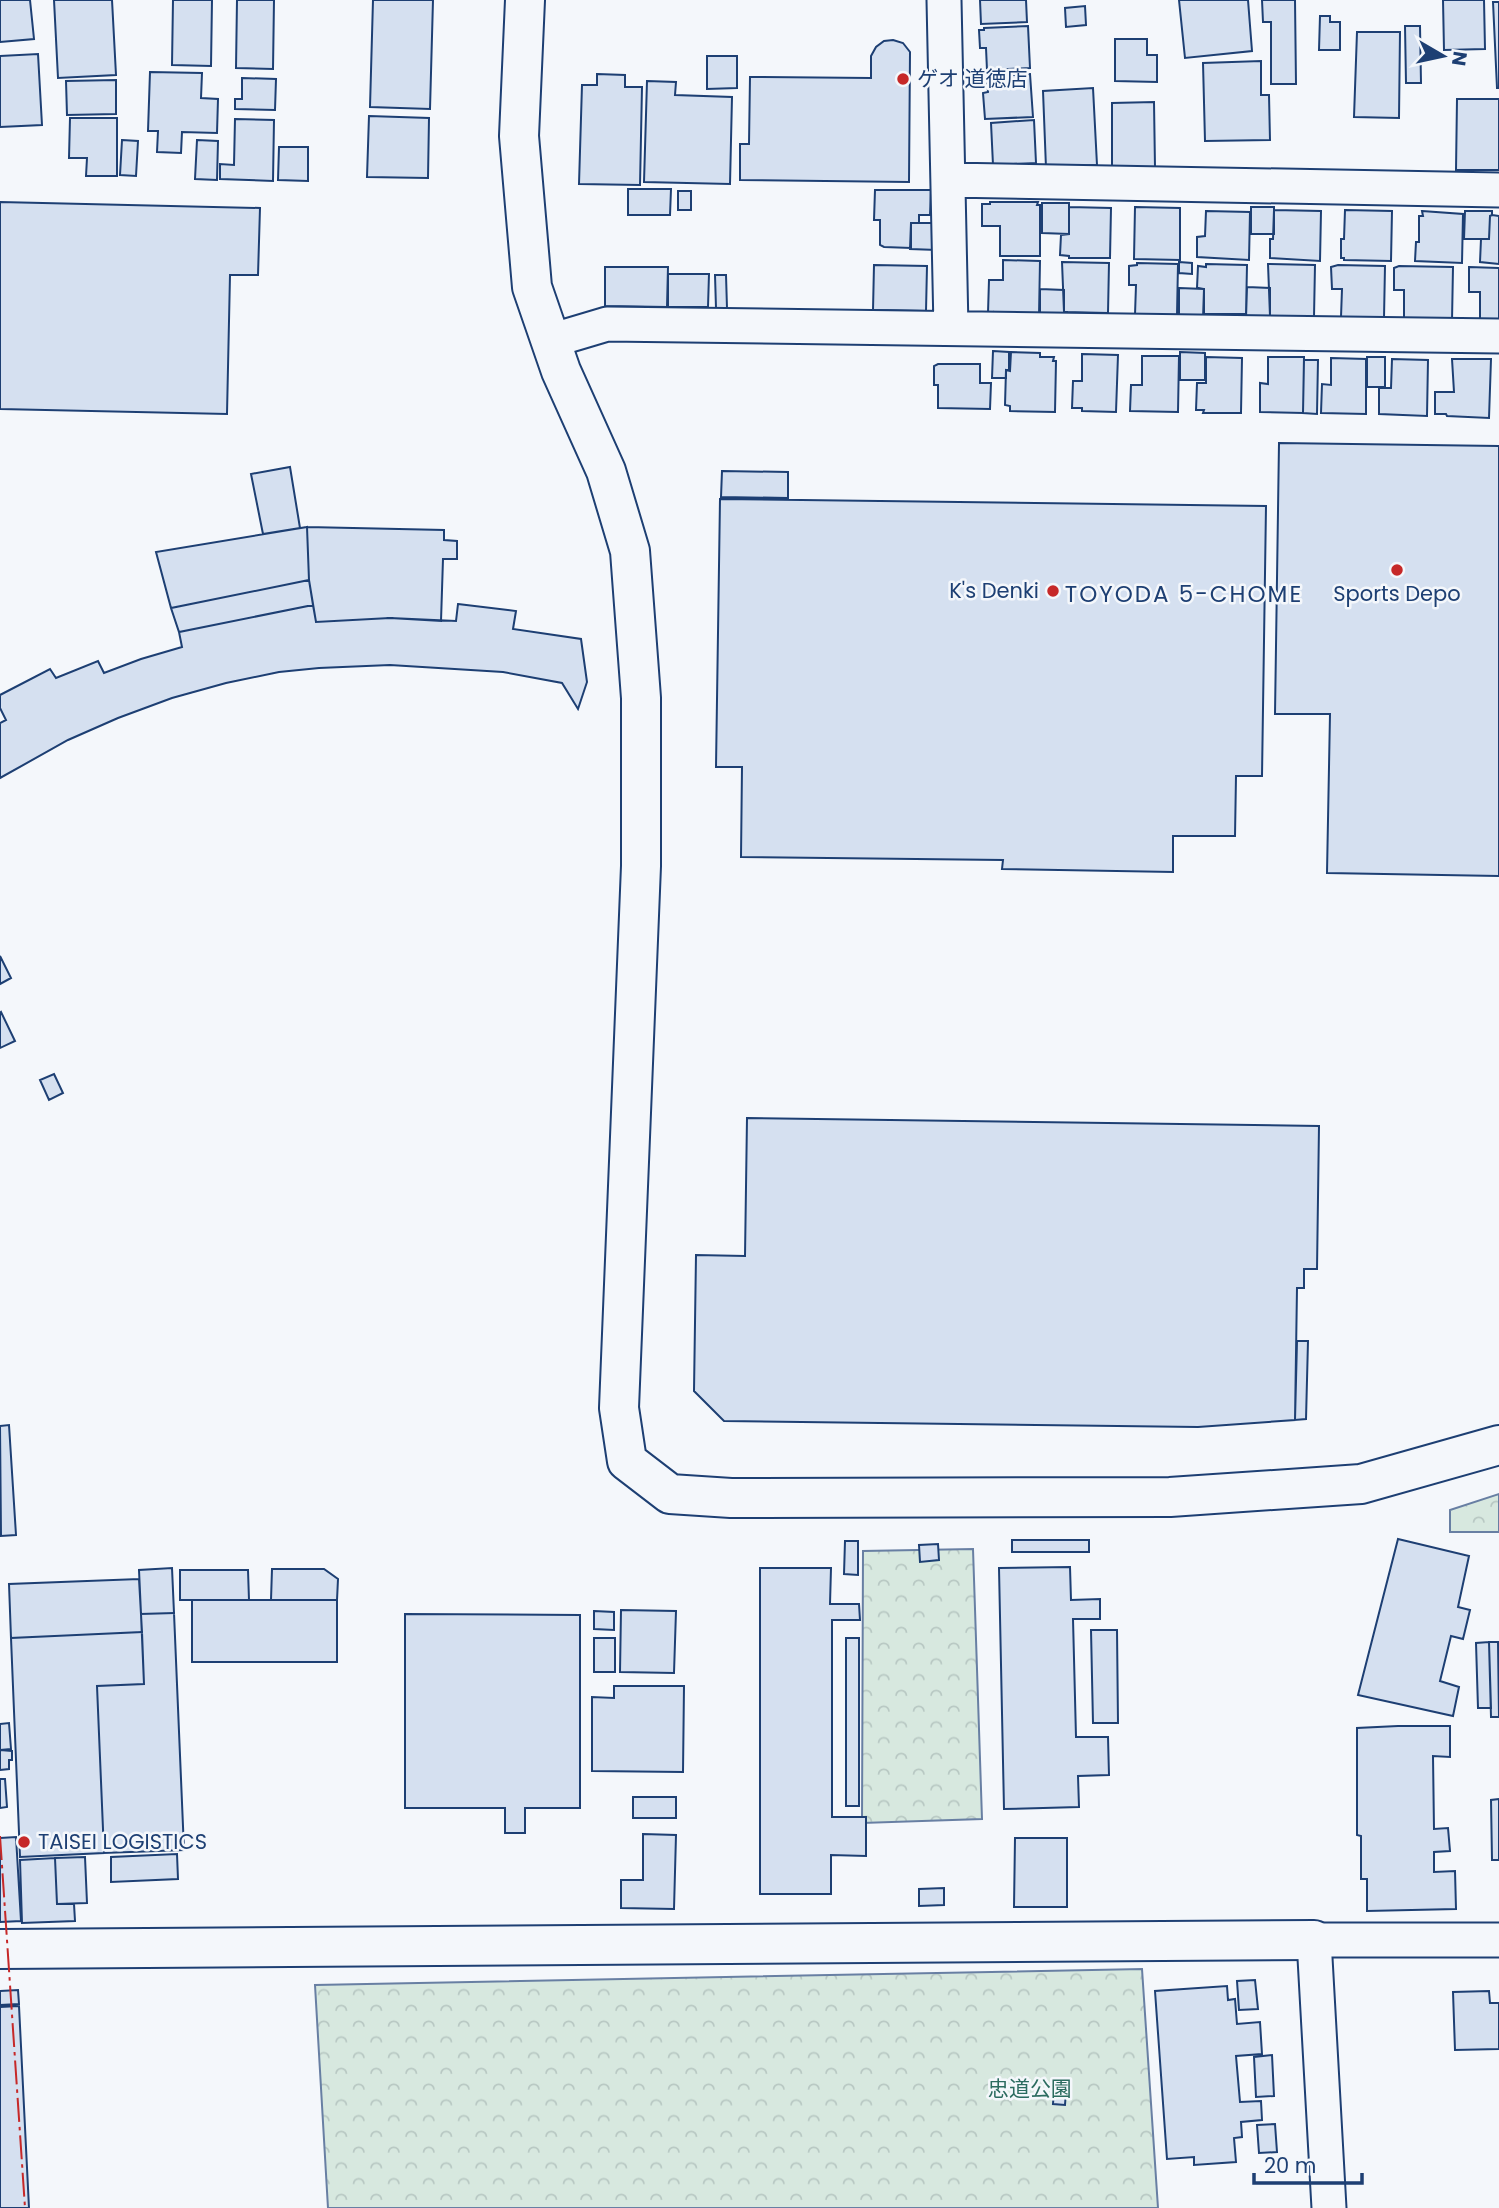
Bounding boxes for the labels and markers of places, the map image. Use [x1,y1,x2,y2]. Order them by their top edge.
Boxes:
place label: ゲオ 道徳店 [917,64,1028,93]
marker: ゲオ 道徳店 [895,71,911,87]
marker: Sports Depo [1389,562,1405,578]
place label: K's Denki [949,576,1039,605]
place label: Sports Depo [1333,579,1461,608]
marker: K's Denki [1045,583,1061,599]
place label: TAISEI LOGISTICS [38,1827,207,1856]
marker: TAISEI LOGISTICS [16,1834,32,1850]

